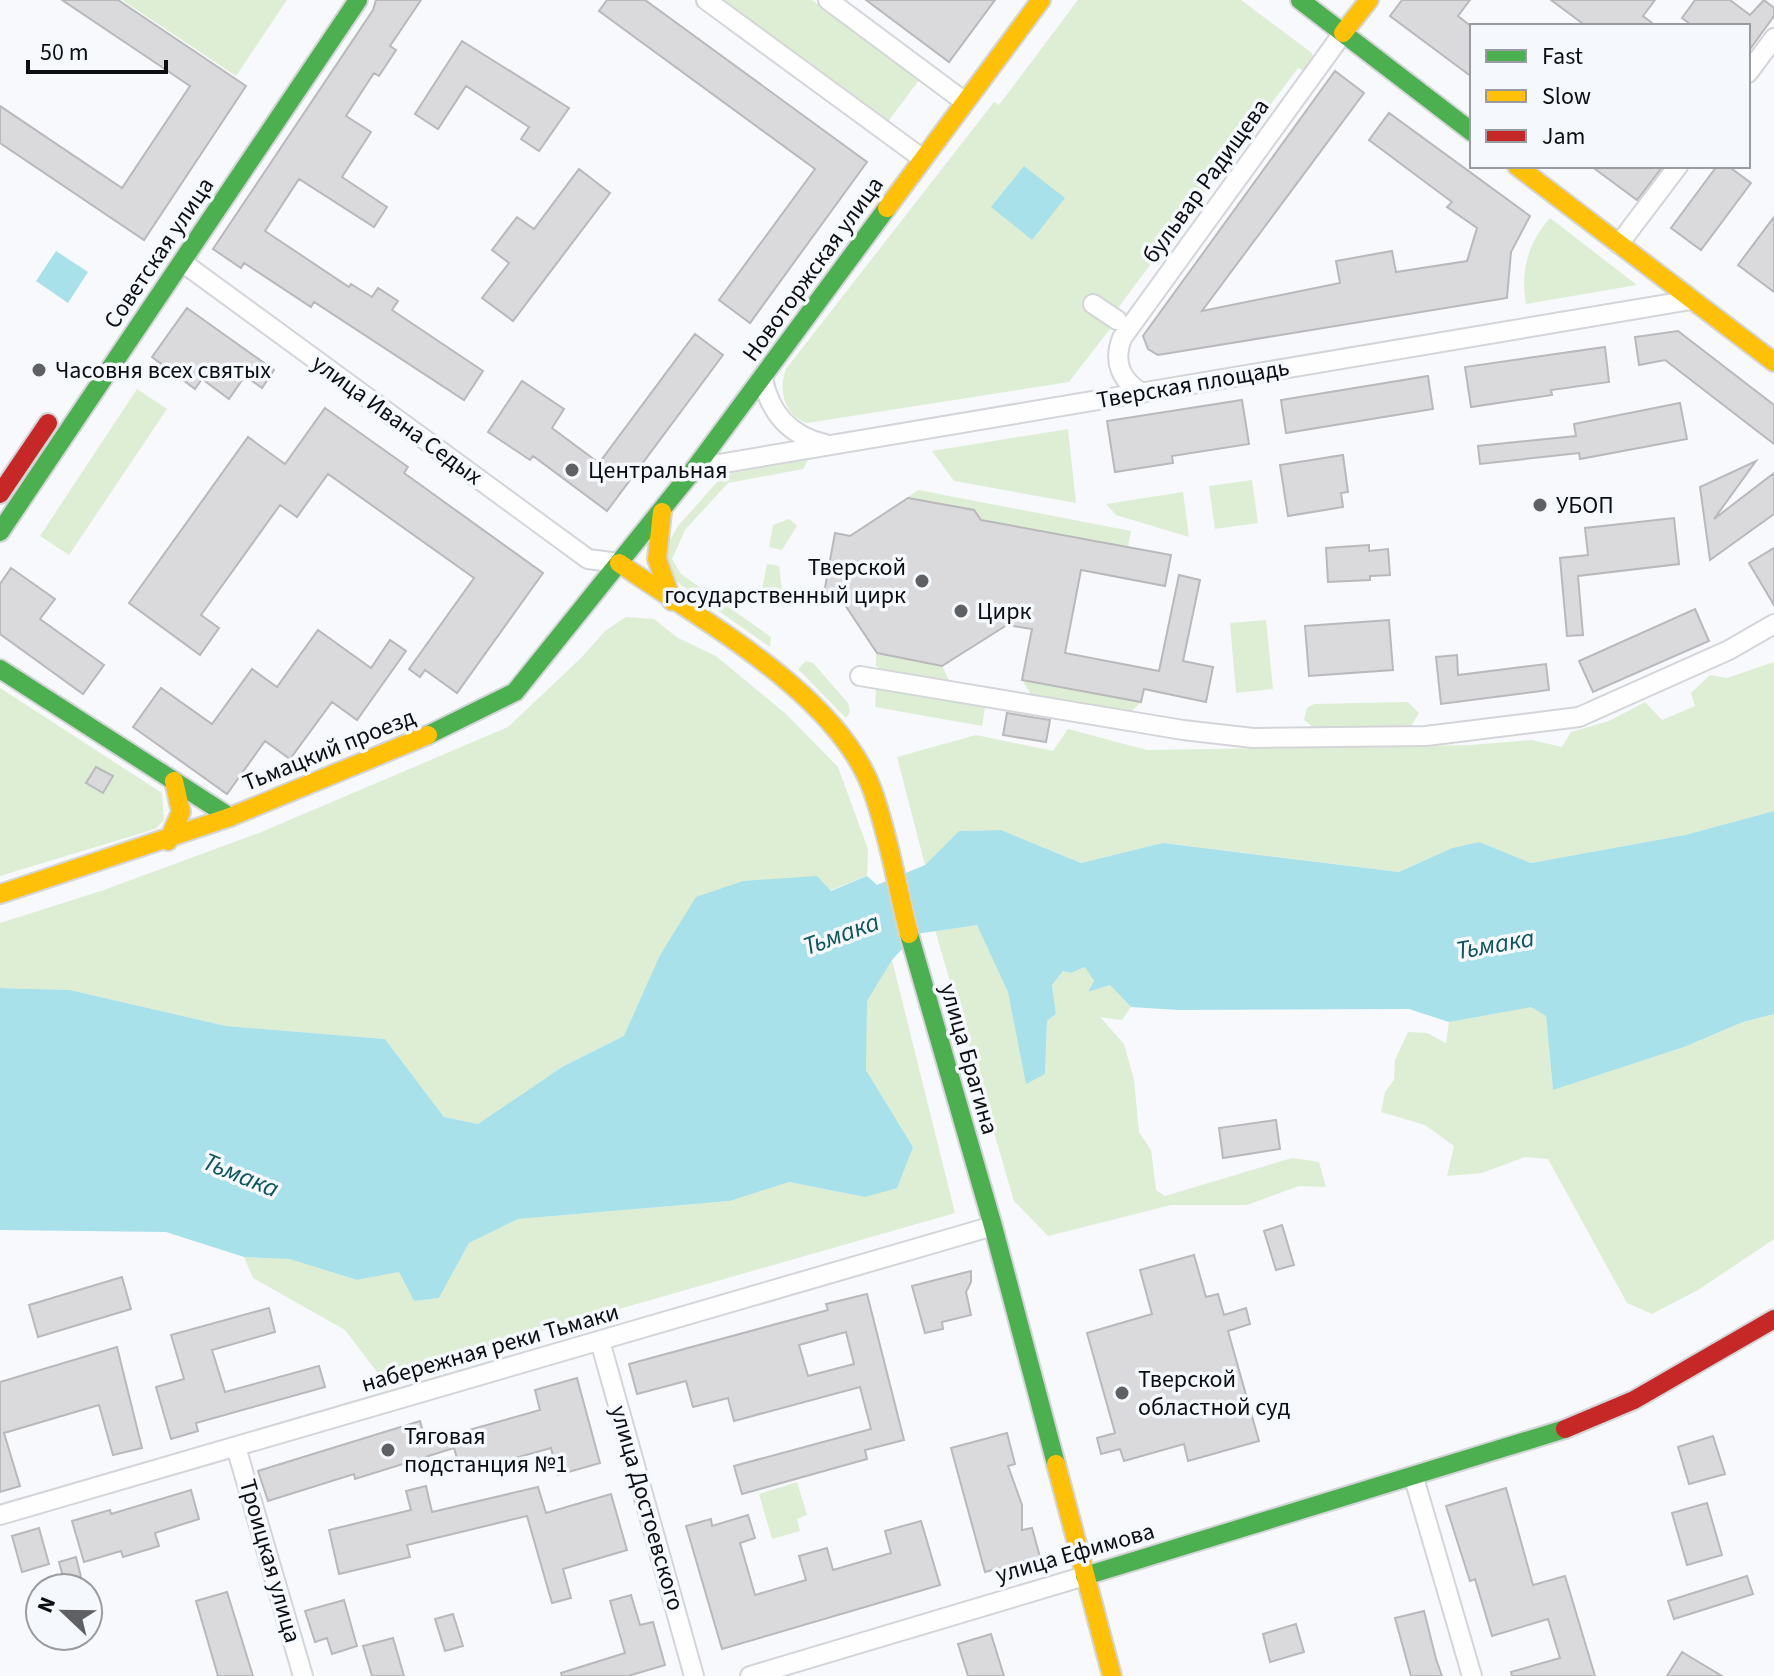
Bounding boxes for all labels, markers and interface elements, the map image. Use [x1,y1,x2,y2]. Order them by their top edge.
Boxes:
scale bar [28,24,166,74]
legend [1470,24,1750,168]
text: 50 m [40,35,89,70]
text: Fast [1542,39,1583,74]
text: Slow [1542,79,1591,114]
street label: бульвар Радищева [1134,91,1278,271]
text: Jam [1542,119,1586,154]
street label: Новоторжская улица [734,169,892,369]
street label: Советская улица [95,170,223,336]
street label: улица Ивана Седых [304,346,490,494]
street label: Тверская площадь [1094,350,1292,418]
place label: Часовня всех святых [55,353,271,388]
marker: Часовня всех святых [30,361,48,379]
place label: Центральная [588,453,728,488]
marker: Центральная [563,461,581,479]
place label: УБОП [1556,488,1614,523]
marker: УБОП [1531,496,1549,514]
place label: Тверской государственный цирк [664,550,906,613]
marker: Тверской государственный цирк [913,572,931,590]
place label: Цирк [977,594,1031,629]
marker: Цирк [952,602,970,620]
street label: Тьмацкий проезд [237,699,421,801]
water label: Тьмака [797,903,885,965]
water label: Тьмака [1453,919,1537,969]
street label: улица Брагина [931,979,1007,1139]
water label: Тьмака [197,1143,285,1207]
street label: набережная реки Тьмаки [357,1294,623,1402]
place label: Тверской областной суд [1138,1362,1290,1425]
marker: Тверской областной суд [1113,1384,1131,1402]
street label: улица Достоевского [601,1401,693,1615]
place label: Тяговая подстанция №1 [404,1419,567,1482]
marker: Тяговая подстанция №1 [379,1441,397,1459]
street label: Троицкая улица [230,1475,310,1647]
street label: улица Ефимова [991,1514,1159,1592]
north arrow [24,1572,104,1652]
text: N [29,1592,64,1618]

